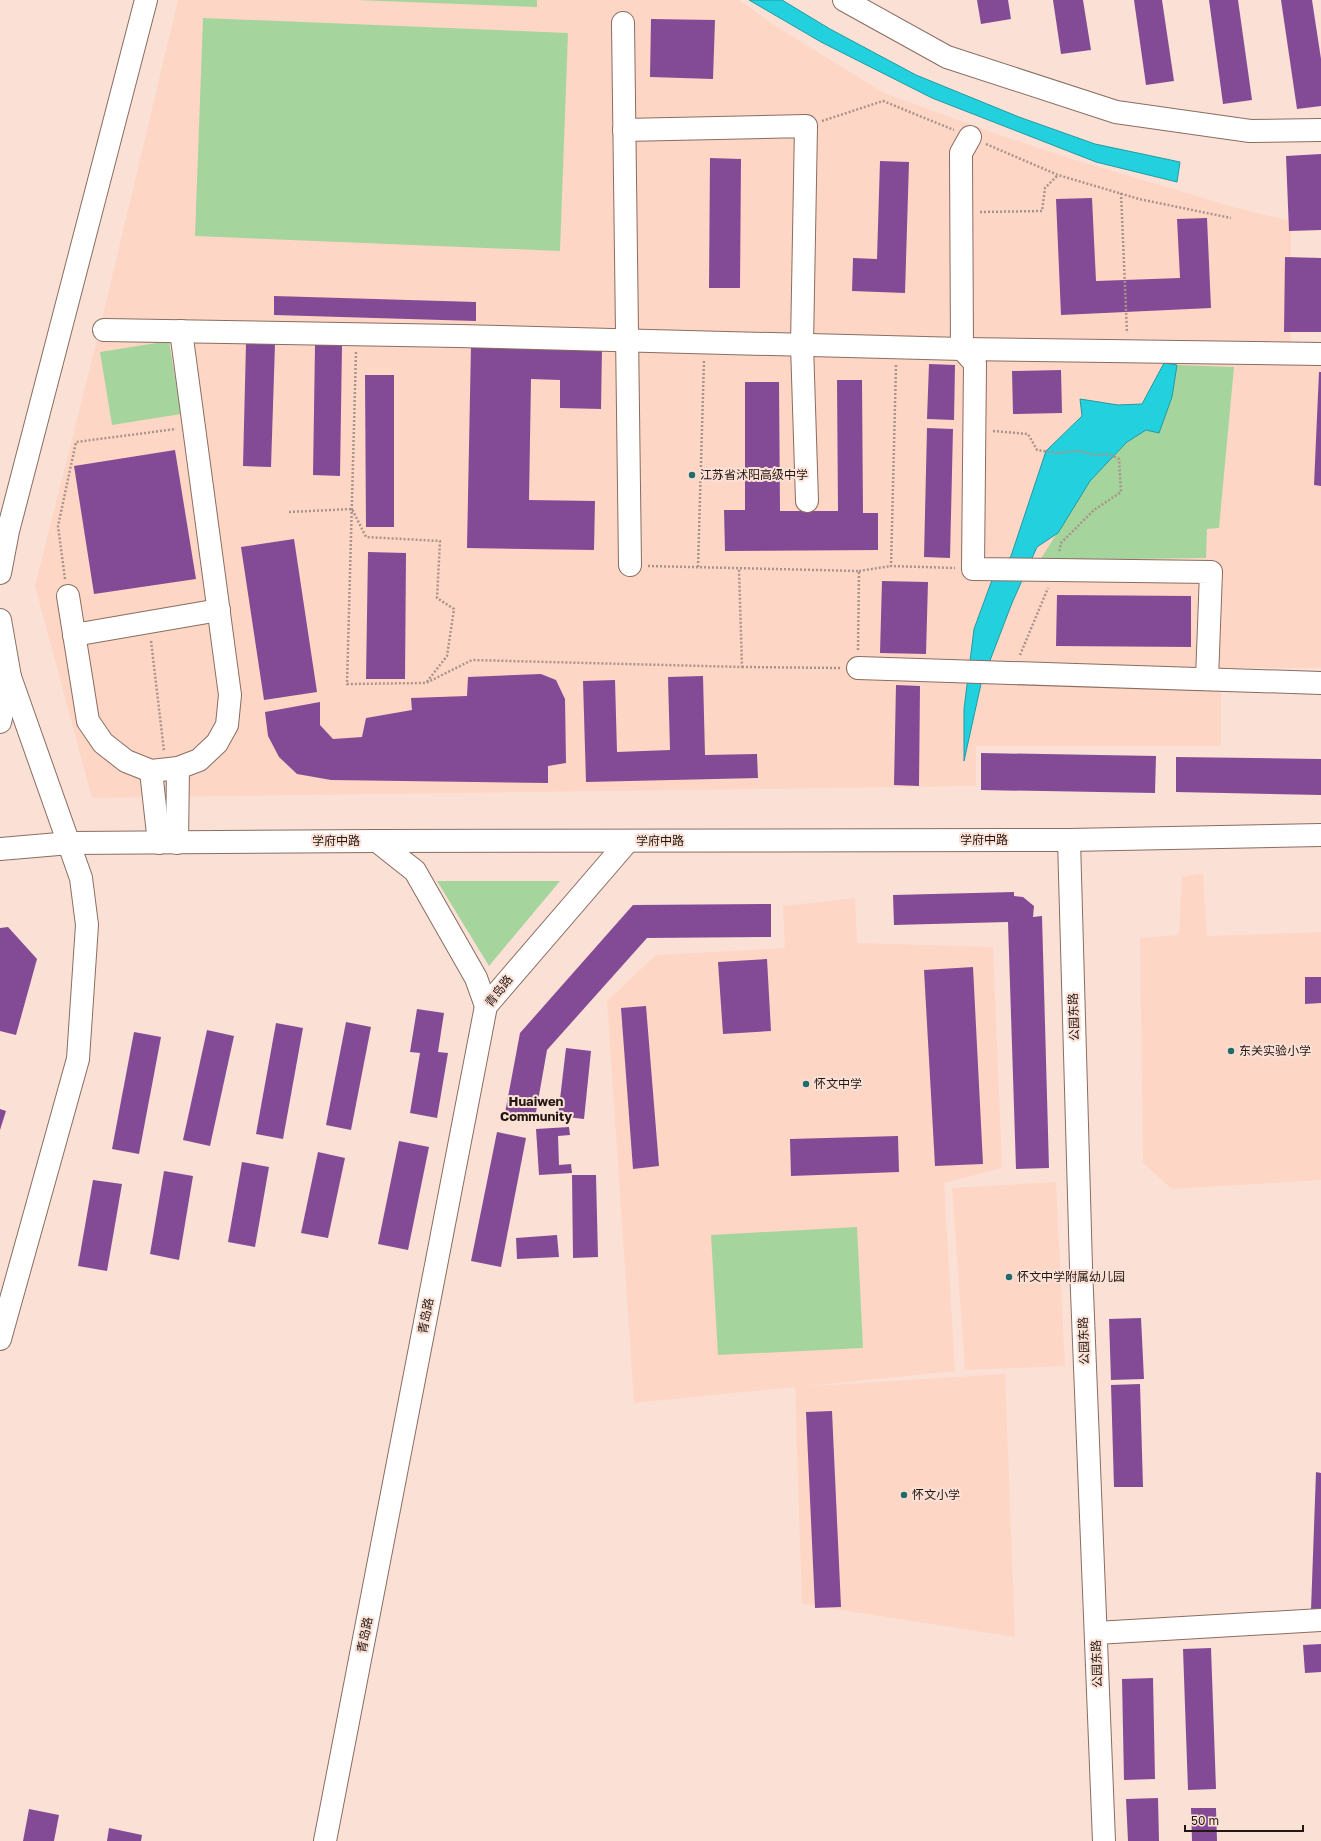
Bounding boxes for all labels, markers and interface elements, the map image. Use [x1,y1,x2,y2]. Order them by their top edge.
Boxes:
place label: 江苏省沭阳高级中学 [700,467,808,482]
marker: 江苏省沭阳高级中学 [687,470,697,480]
street label: 学府中路 [960,832,1008,847]
street label: 学府中路 [312,833,360,848]
street label: 学府中路 [636,833,684,848]
street label: 青岛路 [482,972,516,1009]
street label: 公园东路 [1065,993,1082,1041]
place label: 东关实验小学 [1239,1043,1311,1058]
marker: 东关实验小学 [1226,1046,1236,1056]
place label: 怀文中学 [814,1076,862,1091]
marker: 怀文中学 [801,1079,811,1089]
district label: Huaiwen Community [500,1093,572,1124]
place label: 怀文中学附属幼儿园 [1017,1269,1125,1284]
marker: 怀文中学附属幼儿园 [1004,1272,1014,1282]
street label: 青岛路 [415,1297,436,1335]
street label: 公园东路 [1075,1317,1092,1365]
place label: 怀文小学 [912,1487,960,1502]
marker: 怀文小学 [899,1490,909,1500]
street label: 青岛路 [354,1616,375,1654]
street label: 公园东路 [1088,1640,1105,1688]
scale bar [1185,1807,1303,1833]
text: 50 m [1191,1813,1219,1828]

